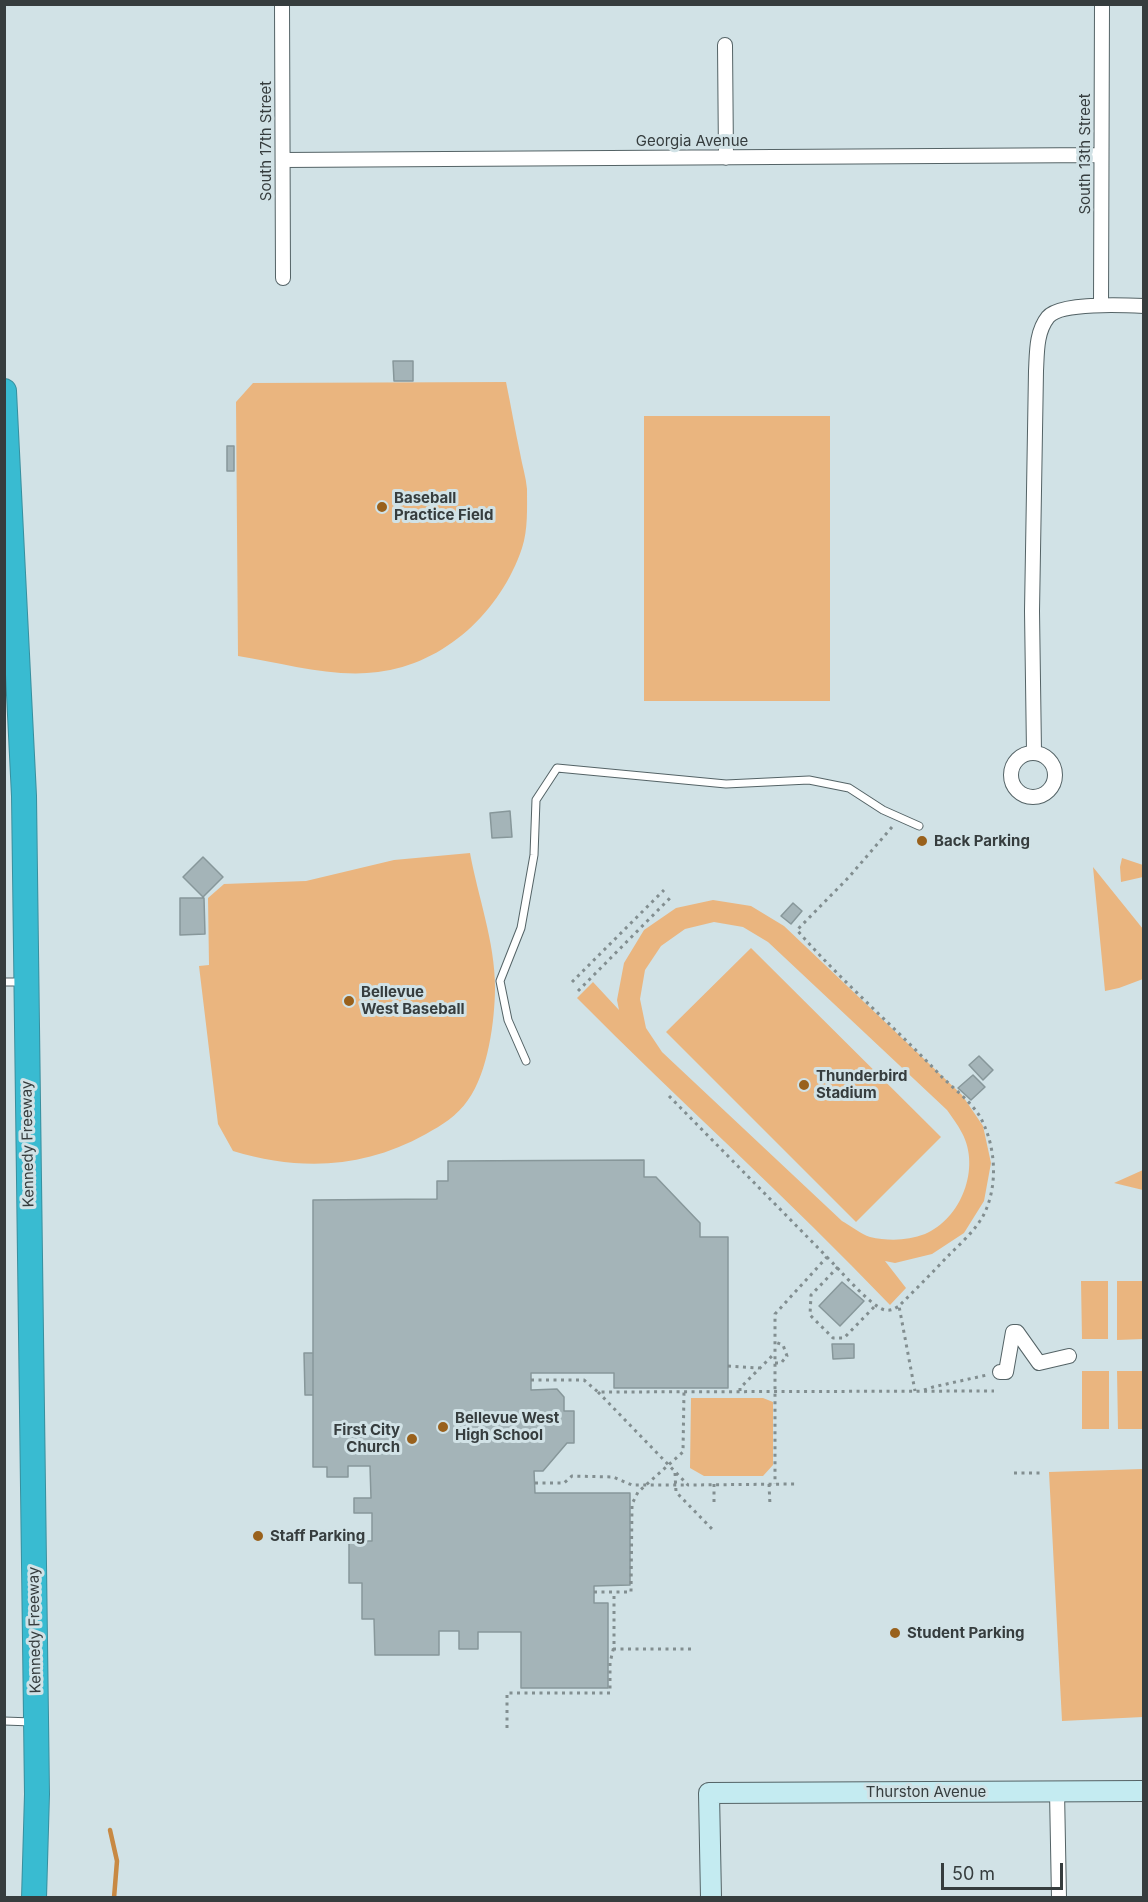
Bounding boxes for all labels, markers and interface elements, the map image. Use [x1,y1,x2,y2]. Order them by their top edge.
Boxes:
street label: South 17th Street [257,81,275,201]
street label: South 13th Street [1076,93,1094,215]
street label: Georgia Avenue [636,132,748,150]
place label: Baseball Practice Field [394,489,493,524]
marker: Baseball Practice Field [375,500,389,514]
place label: Back Parking [934,832,1030,850]
marker: Back Parking [915,834,929,848]
place label: Bellevue West Baseball [361,983,465,1018]
marker: Bellevue West Baseball [342,994,356,1008]
place label: Thunderbird Stadium [816,1067,907,1102]
marker: Thunderbird Stadium [797,1078,811,1092]
street label: Kennedy Freeway [18,1081,38,1207]
place label: Bellevue West High School [455,1409,559,1444]
marker: Bellevue West High School [436,1420,450,1434]
place label: First City Church [334,1421,400,1456]
marker: First City Church [405,1432,419,1446]
place label: Staff Parking [270,1527,365,1545]
marker: Staff Parking [251,1529,265,1543]
street label: Kennedy Freeway [25,1567,45,1693]
place label: Student Parking [907,1624,1025,1642]
marker: Student Parking [888,1626,902,1640]
street label: Thurston Avenue [866,1783,986,1801]
scale bar [944,1851,1066,1889]
text: 50 m [952,1863,995,1884]

